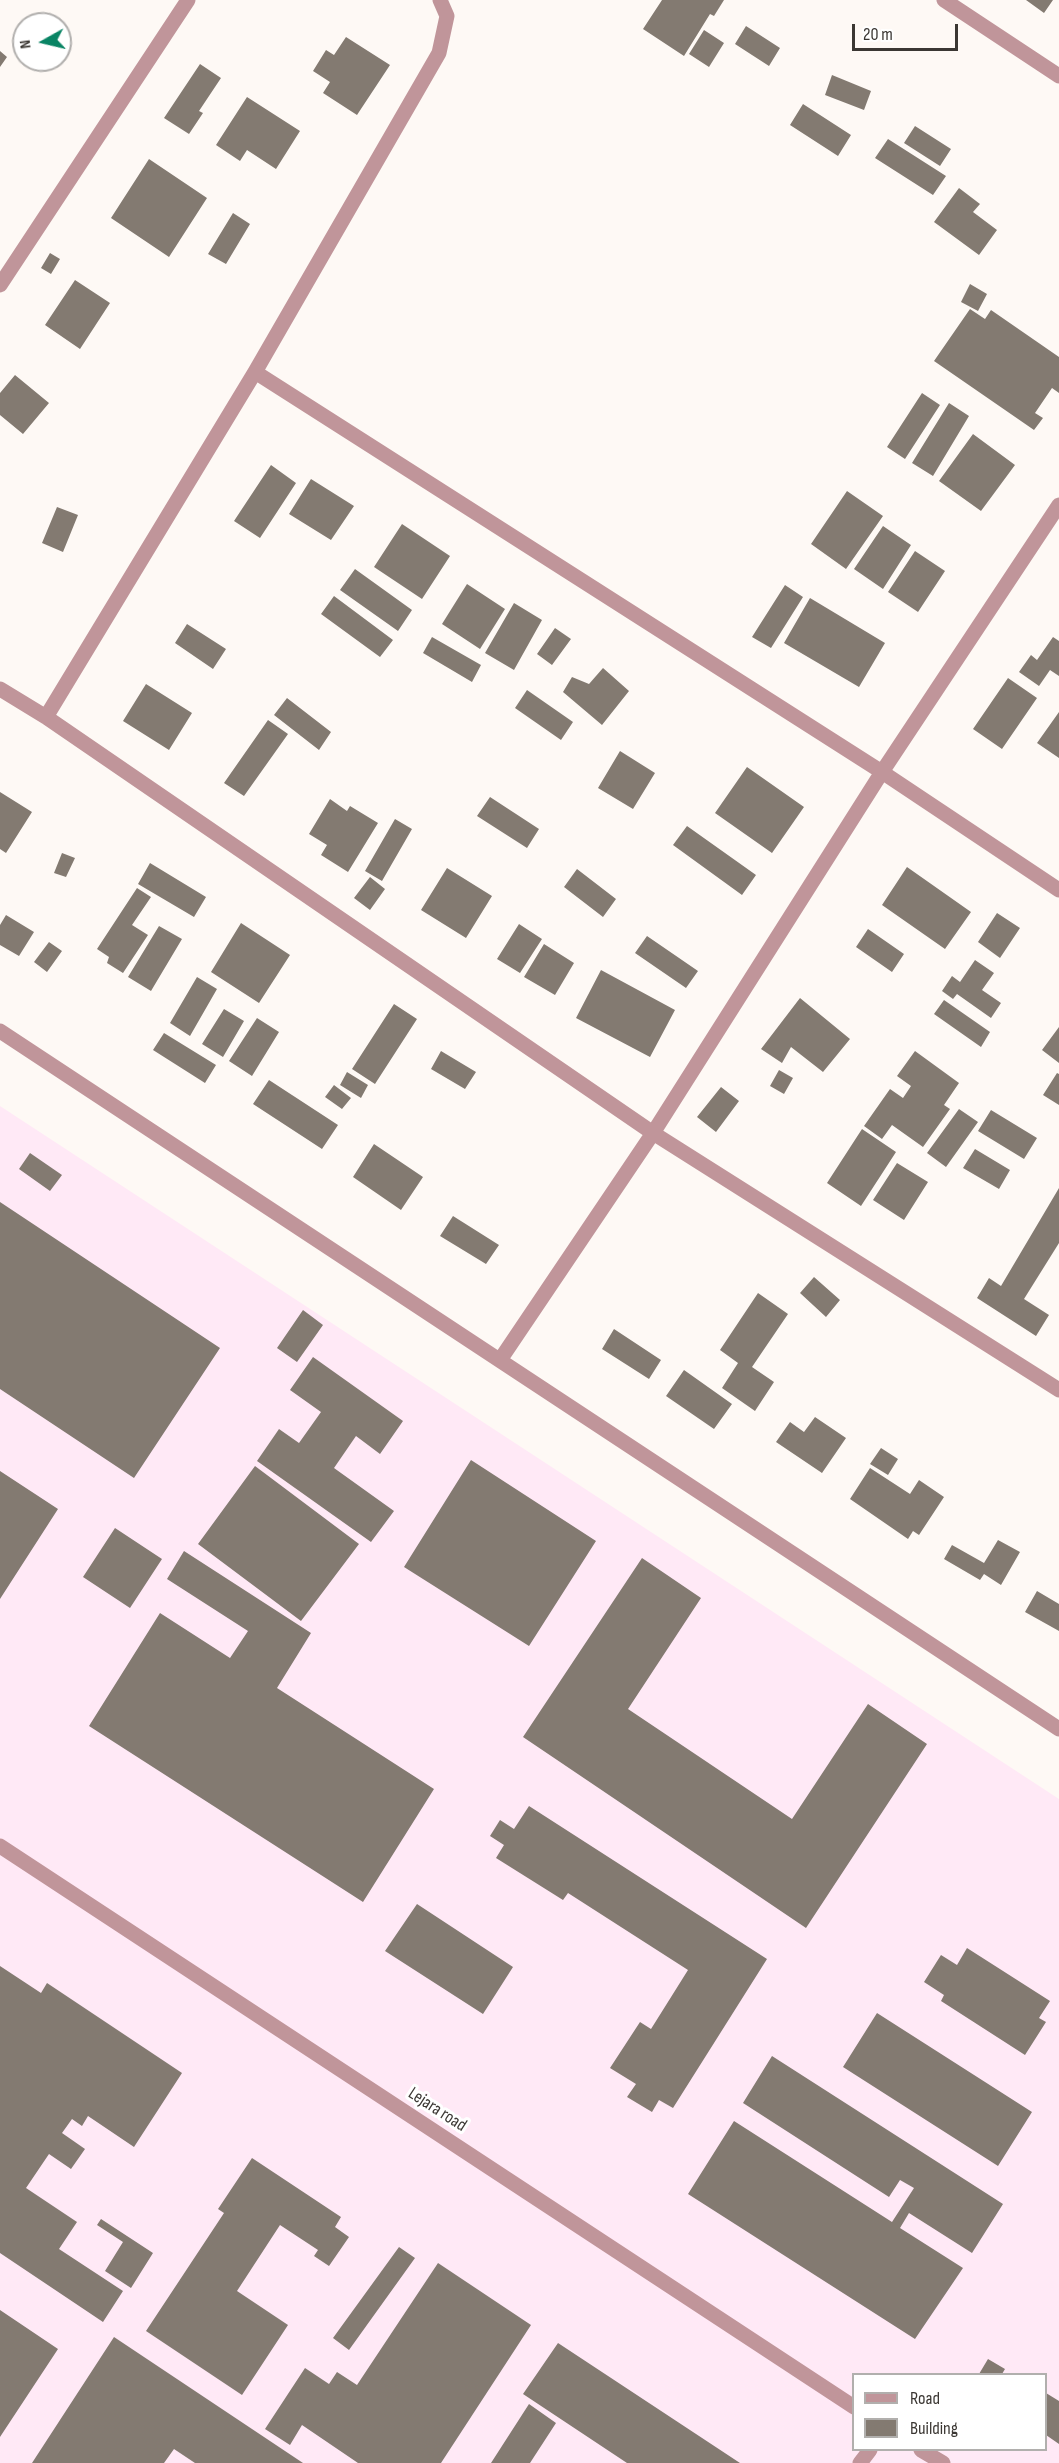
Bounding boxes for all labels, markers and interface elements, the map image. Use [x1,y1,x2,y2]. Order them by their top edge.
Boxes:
north arrow [12,12,72,72]
scale bar [855,12,962,50]
text: 20 m [863,24,893,45]
text: N [16,39,36,50]
street label: Lejara road [404,2083,470,2137]
legend [852,2373,1047,2451]
text: Road [910,2388,940,2409]
text: Building [910,2418,958,2439]

